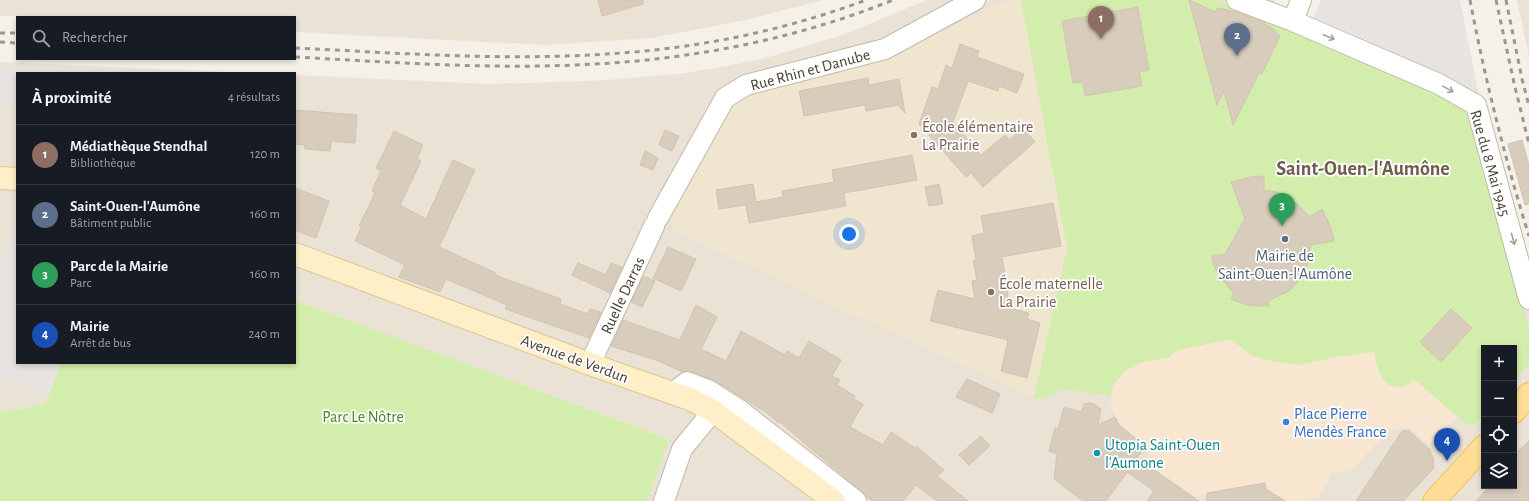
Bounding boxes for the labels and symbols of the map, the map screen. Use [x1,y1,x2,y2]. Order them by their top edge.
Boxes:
pin: 1 [1088,6,1114,39]
pin: 2 [1224,23,1250,56]
one-way arrow [1322,33,1334,41]
street label: Rue Rhin et Danube [749,46,872,94]
one-way arrow [1442,85,1454,93]
street label: Rue du 8 Mai 1945 [1467,108,1513,218]
place label: École élémentaire La Prairie [922,117,1033,153]
marker: École élémentaire La Prairie [909,130,919,140]
district label: Saint-Ouen-l'Aumône [1276,159,1450,179]
pin: 3 [1269,193,1295,226]
your location [839,224,859,244]
one-way arrow [1510,232,1517,245]
marker: Mairie de Saint-Ouen-l'Aumône [1280,234,1290,244]
place label: Mairie de Saint-Ouen-l'Aumône [1218,248,1352,282]
street label: Ruelle Darras [598,254,648,336]
place label: École maternelle La Prairie [999,274,1103,310]
marker: École maternelle La Prairie [986,287,996,297]
street label: Avenue de Verdun [519,332,630,386]
place label: Place Pierre Mendès France [1294,406,1387,440]
park label: Parc Le Nôtre [322,409,404,425]
marker: Place Pierre Mendès France [1281,417,1291,427]
pin: 4 [1434,428,1460,461]
place label: Utopia Saint-Ouen l'Aumone [1105,437,1220,471]
marker: Utopia Saint-Ouen l'Aumone [1092,448,1102,458]

